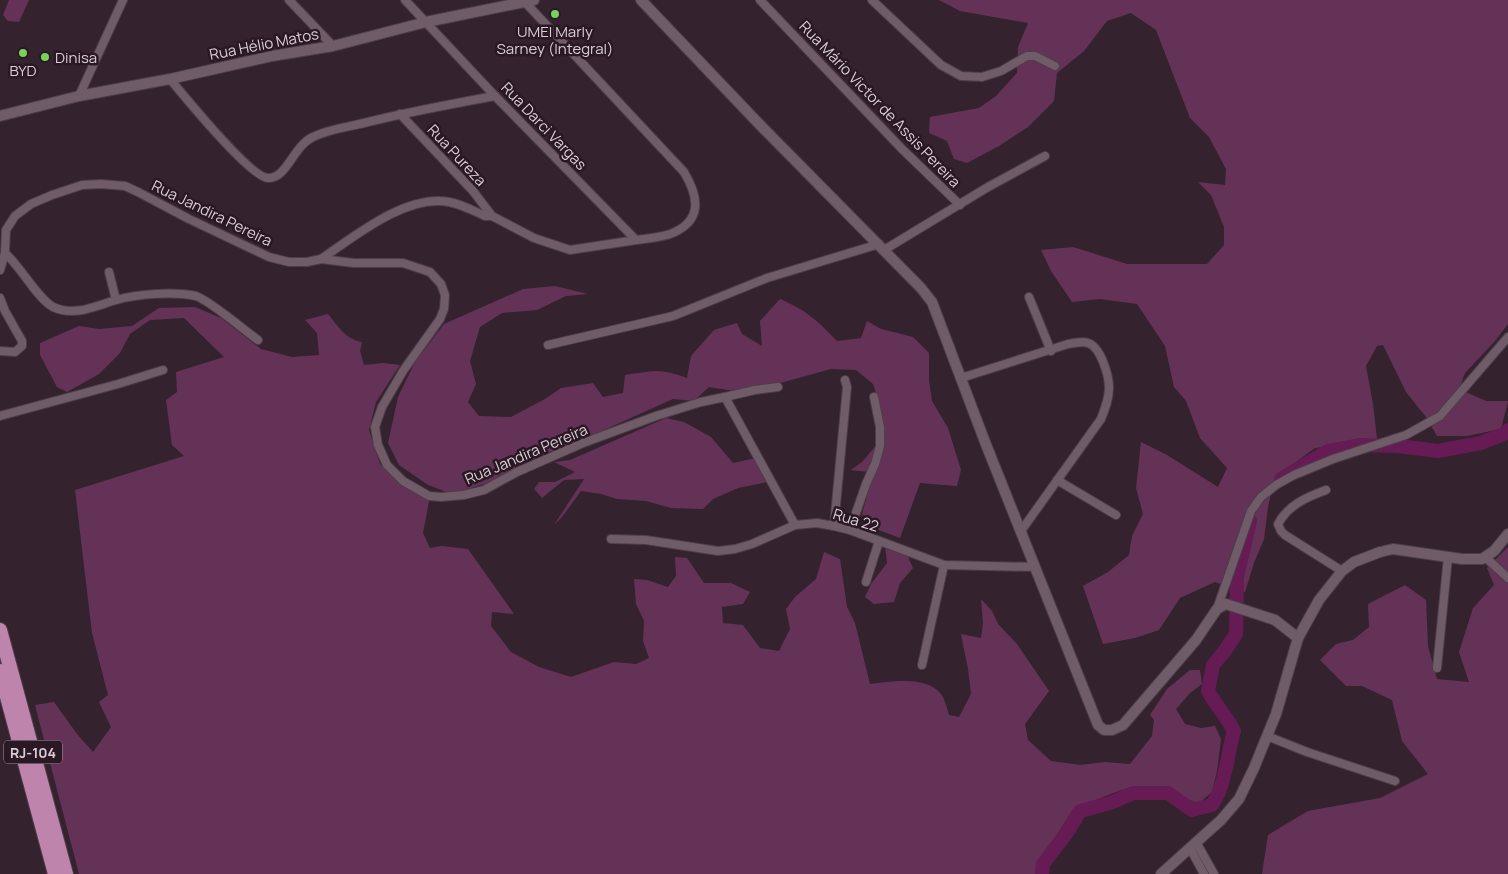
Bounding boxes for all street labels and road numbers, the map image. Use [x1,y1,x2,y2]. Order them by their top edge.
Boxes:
street label: Rua Mário Victor de Assis Pereira [795,16,965,192]
street label: Rua Hélio Matos [208,23,321,65]
street label: Rua Darci Vargas [497,77,592,175]
street label: Rua Pureza [423,119,491,191]
street label: Rua Jandira Pereira [148,175,276,251]
street label: Rua Jandira Pereira [461,419,591,489]
street label: Rua 22 [831,503,881,537]
road number: RJ-104 [4,740,62,764]

